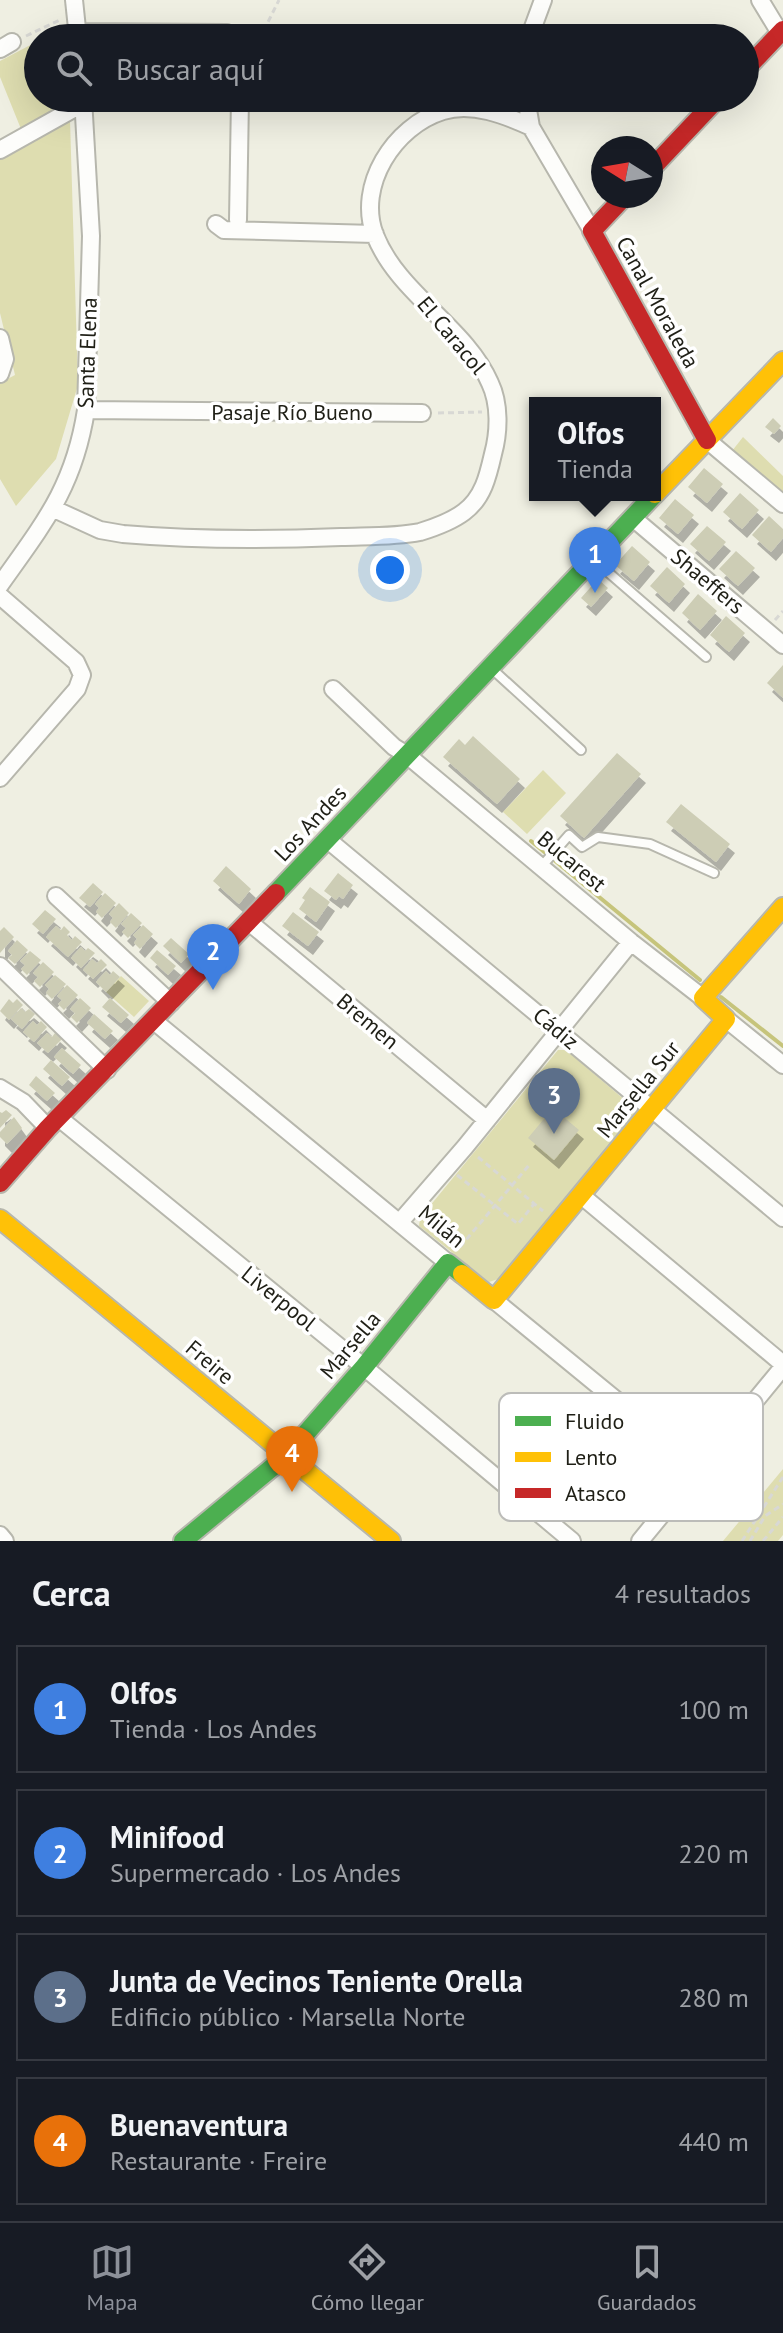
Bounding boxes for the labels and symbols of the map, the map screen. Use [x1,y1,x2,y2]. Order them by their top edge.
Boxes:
north arrow [591,136,663,208]
street label: Canal Moraleda [610,231,706,373]
street label: El Caracol [411,290,493,380]
street label: Santa Elena [71,297,103,409]
street label: Pasaje Río Bueno [211,398,373,426]
pin: 1 [569,527,621,593]
street label: Shaeffers [665,542,751,620]
your location [370,550,410,590]
street label: Los Andes [268,779,352,867]
street label: Bucarest [532,824,612,898]
pin: 2 [187,924,239,990]
street label: Bremen [331,987,405,1055]
street label: Cádiz [527,1001,585,1055]
street label: Marsella Sur [590,1034,686,1143]
pin: 3 [528,1068,580,1134]
street label: Milán [413,1198,471,1254]
street label: Liverpool [236,1259,323,1337]
street label: Marsella [314,1305,386,1385]
street label: Freire [180,1334,240,1390]
legend [499,1393,763,1521]
text: Fluido [565,1407,624,1435]
pin: 4 [266,1426,318,1492]
text: Lento [565,1443,617,1471]
text: Atasco [565,1479,626,1507]

